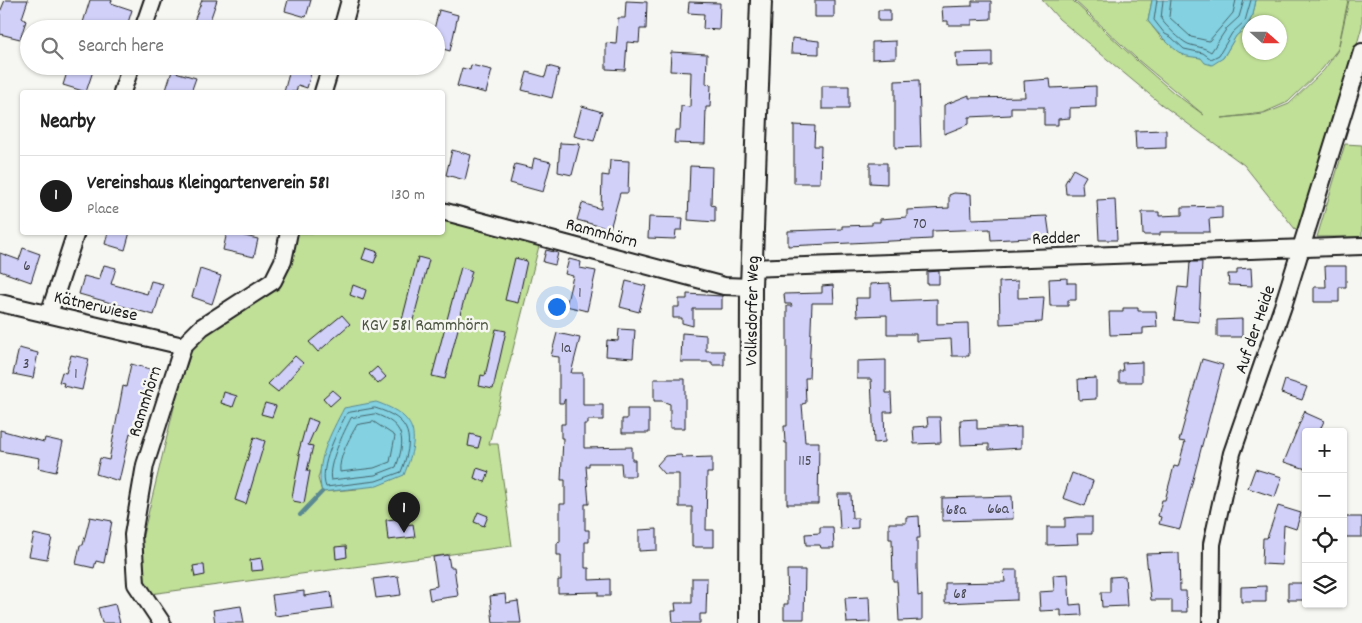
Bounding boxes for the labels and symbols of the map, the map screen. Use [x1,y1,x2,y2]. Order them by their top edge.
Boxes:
north arrow [1242,15,1287,60]
street label: Rammhörn [563,213,640,256]
house number: 70 [913,214,927,236]
street label: Redder [1032,226,1081,253]
house number: 6 [23,256,31,278]
street label: Volksdorfer Weg [740,256,767,366]
street label: Auf der Heide [1230,282,1283,377]
house number: 1 [578,283,582,305]
street label: Kätnerwiese [51,286,140,329]
your location [544,294,570,320]
park label: KGV 581 Rammhörn [362,314,489,339]
house number: 1a [561,338,572,360]
house number: 3 [23,354,29,376]
street label: Rammhörn [123,363,170,440]
house number: 1 [74,364,78,386]
house number: 115 [798,451,812,473]
pin: 1 [388,492,420,533]
house number: 66a [987,499,1010,521]
house number: 68a [946,500,967,522]
house number: 68 [953,584,967,606]

